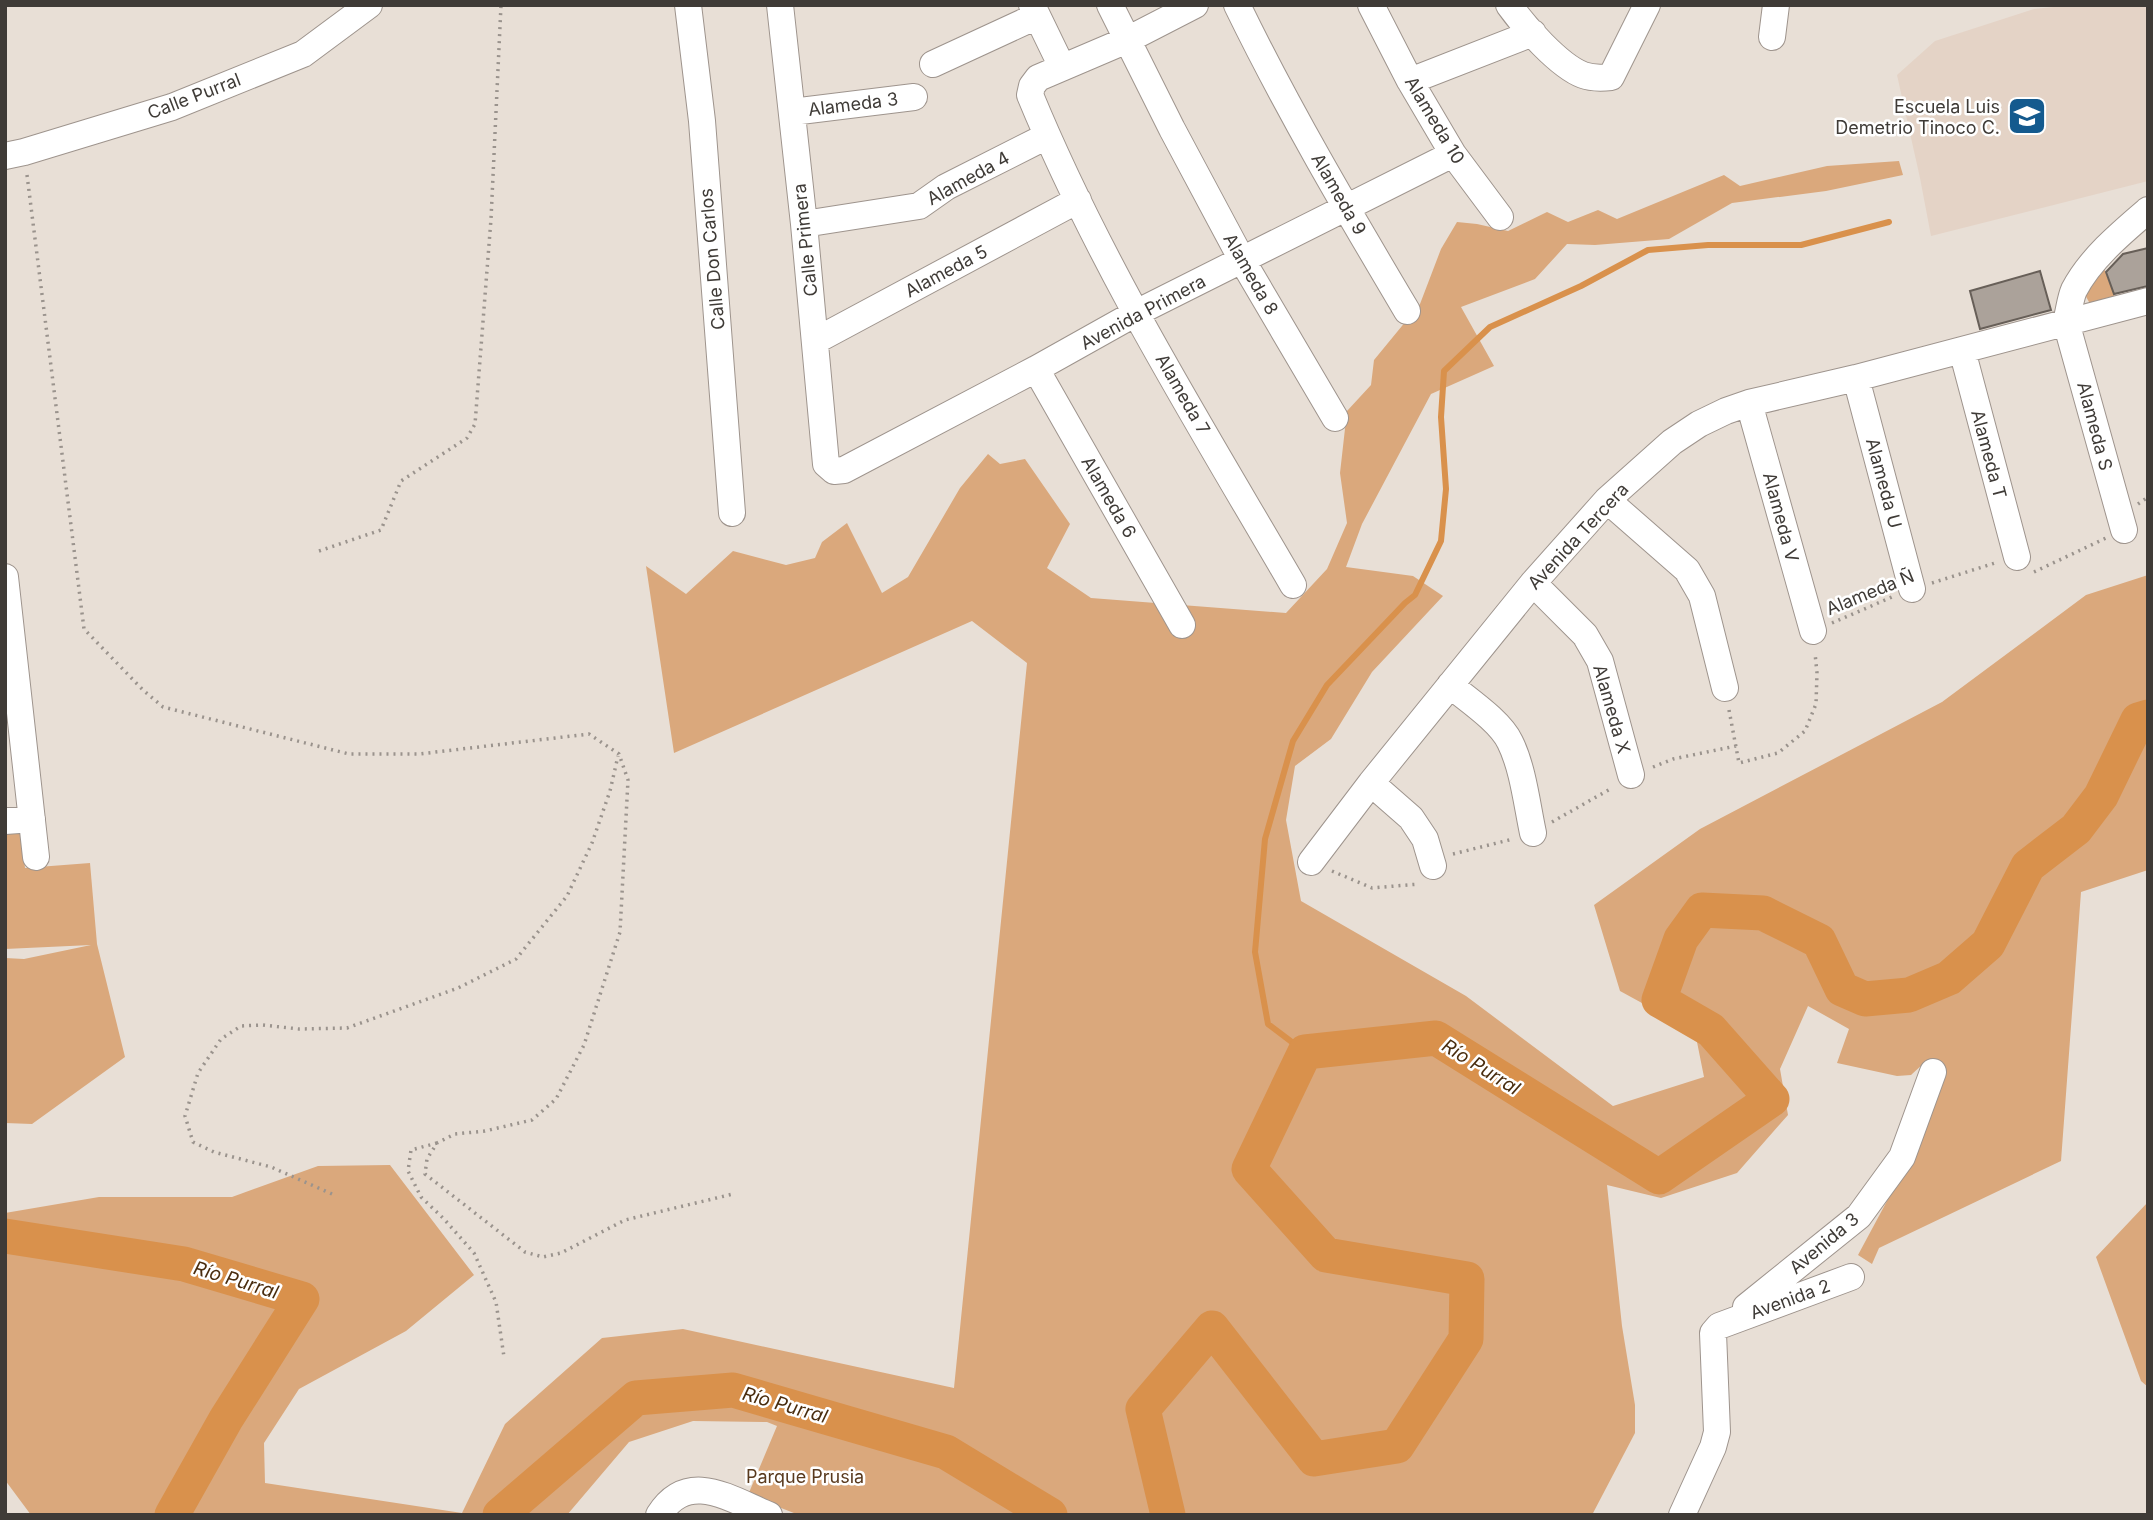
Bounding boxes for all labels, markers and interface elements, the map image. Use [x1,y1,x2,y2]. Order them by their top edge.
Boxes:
street label: Calle Purral [144,69,244,123]
street label: Alameda 10 [1401,73,1469,167]
street label: Alameda 3 [807,88,899,120]
school or university icon: Escuela Luis Demetrio Tinoco C. [2006,95,2048,137]
place label: Escuela Luis Demetrio Tinoco C. [1835,96,2000,138]
street label: Alameda 4 [923,147,1013,209]
street label: Alameda 9 [1307,150,1371,238]
street label: Calle Primera [789,182,821,298]
street label: Calle Don Carlos [695,187,729,331]
street label: Alameda 8 [1219,230,1283,318]
street label: Alameda 5 [901,241,991,301]
street label: Avenida Primera [1077,270,1209,354]
street label: Alameda 7 [1152,350,1214,438]
street label: Alameda S [2073,379,2117,473]
street label: Alameda T [1967,407,2011,501]
street label: Alameda U [1862,435,1906,531]
street label: Alameda 6 [1077,453,1141,541]
street label: Alameda V [1759,470,1803,564]
street label: Avenida Tercera [1523,479,1633,593]
street label: Alameda Ñ [1823,564,1917,619]
street label: Alameda X [1589,662,1635,756]
water label: Río Purral [1438,1034,1525,1100]
street label: Avenida 3 [1785,1208,1863,1278]
water label: Río Purral [191,1256,282,1304]
street label: Avenida 2 [1747,1275,1833,1323]
water label: Río Purral [740,1382,831,1428]
park label: Parque Prusia [746,1466,864,1487]

